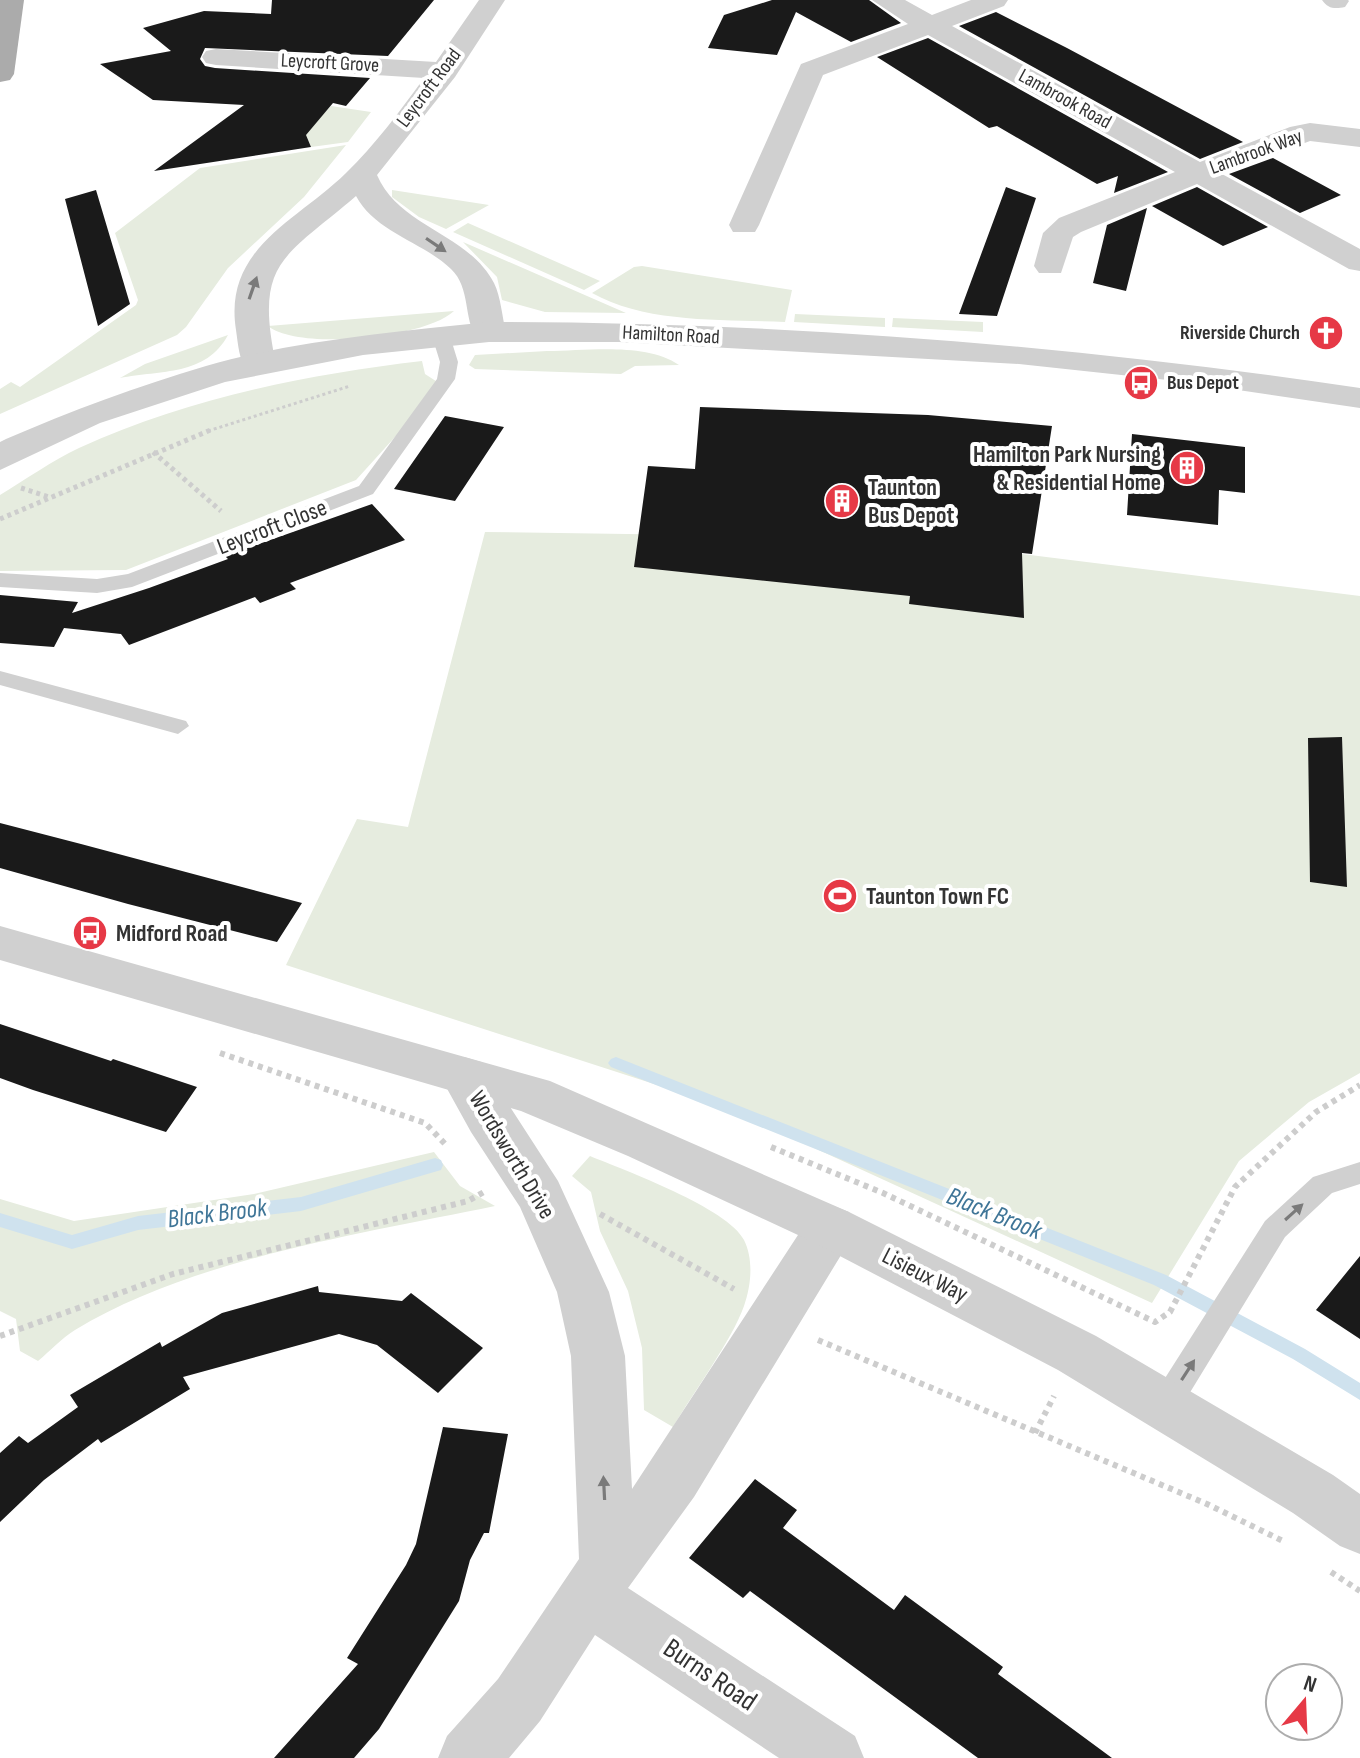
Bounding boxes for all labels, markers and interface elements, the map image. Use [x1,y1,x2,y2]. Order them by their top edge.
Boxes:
street label: Leycroft Road [392,44,466,132]
street label: Leycroft Grove [280,48,380,78]
street label: Lambrook Road [1014,64,1116,134]
street label: Lambrook Way [1206,124,1306,180]
one-way arrow [426,237,447,252]
one-way arrow [248,276,260,300]
church icon: Riverside Church [1307,314,1345,352]
street label: Hamilton Road [622,320,720,350]
place label: Riverside Church [1180,321,1300,345]
bus stop icon: Bus Depot [1122,364,1160,402]
place label: Bus Depot [1167,371,1239,395]
place label: Hamilton Park Nursing & Residential Home [973,440,1161,497]
building icon: Hamilton Park Nursing & Residential Home [1168,449,1206,487]
place label: Taunton Bus Depot [868,473,954,530]
building icon: Taunton Bus Depot [823,482,861,520]
street label: Leycroft Close [213,493,331,561]
sports icon: Taunton Town FC [821,877,859,915]
place label: Taunton Town FC [866,882,1009,911]
bus stop icon: Midford Road [71,914,109,952]
place label: Midford Road [116,919,228,948]
street label: Wordsworth Drive [462,1086,562,1224]
water label: Black Brook [942,1181,1047,1248]
water label: Black Brook [166,1192,270,1235]
one-way arrow [1284,1204,1303,1222]
street label: Lisieux Way [877,1241,973,1309]
one-way arrow [1181,1359,1196,1380]
one-way arrow [598,1475,611,1500]
street label: Burns Road [657,1632,763,1718]
north arrow [1264,1662,1344,1742]
text: N [1300,1670,1320,1699]

